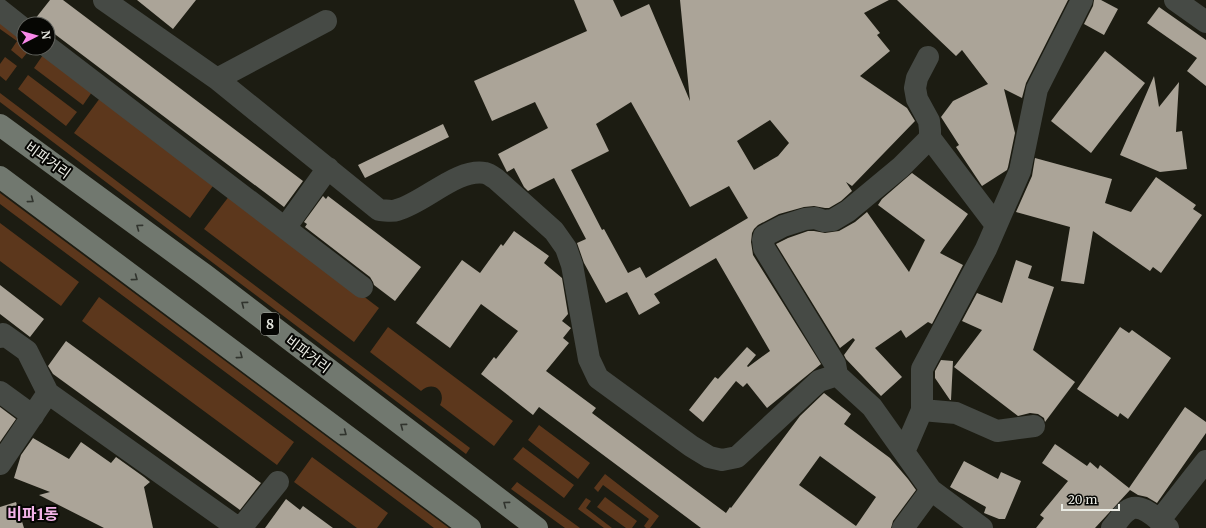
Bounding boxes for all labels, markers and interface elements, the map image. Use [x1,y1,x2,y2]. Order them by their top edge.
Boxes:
north arrow [16,16,56,56]
text: N [39,30,53,40]
street label: 비파거리 [22,138,74,182]
one-way arrow [27,195,34,202]
one-way arrow [137,225,144,232]
one-way arrow [131,273,138,280]
one-way arrow [241,302,248,309]
road number: 8 [261,313,279,335]
street label: 비파거리 [282,331,334,377]
one-way arrow [235,351,242,358]
one-way arrow [400,423,407,430]
one-way arrow [339,429,346,436]
scale bar [1062,486,1119,512]
text: 20 m [1068,492,1097,507]
one-way arrow [504,502,511,509]
district label: 비파1동 [7,504,59,524]

